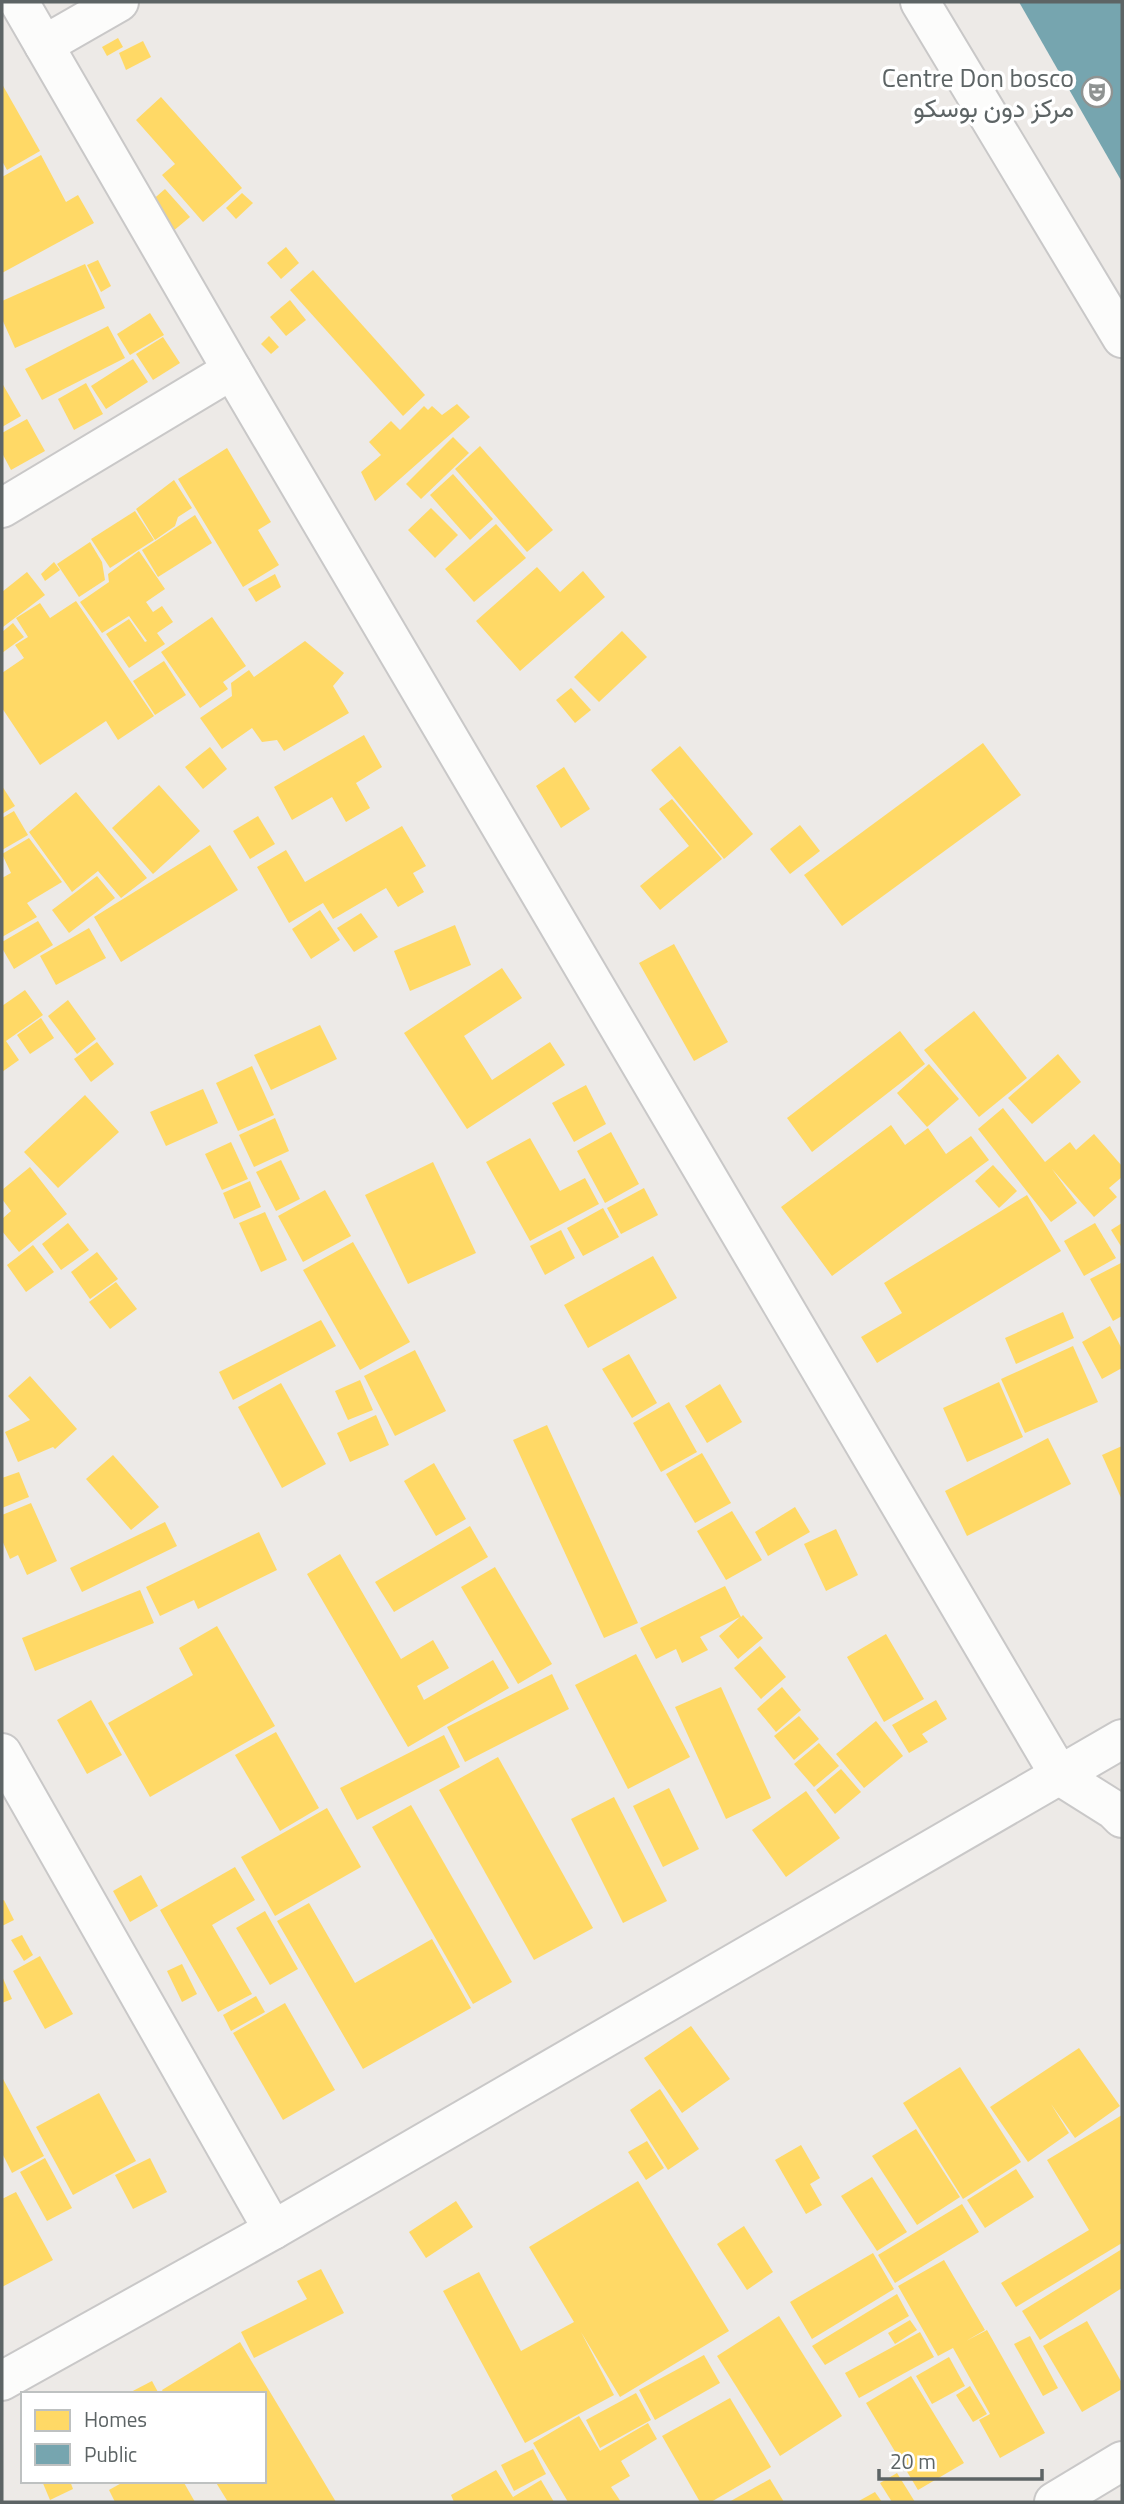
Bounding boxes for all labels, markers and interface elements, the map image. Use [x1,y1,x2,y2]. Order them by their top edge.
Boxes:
place label: Centre Don bosco مركز دون بوسكو [882,58,1074,127]
theatre icon: Centre Don bosco مركز دون بوسكو [1080,75,1114,109]
legend [21,2392,266,2483]
text: Homes [84,2403,147,2435]
text: Public [84,2438,137,2470]
scale bar [879,2438,1042,2482]
text: 20 m [890,2445,936,2477]

